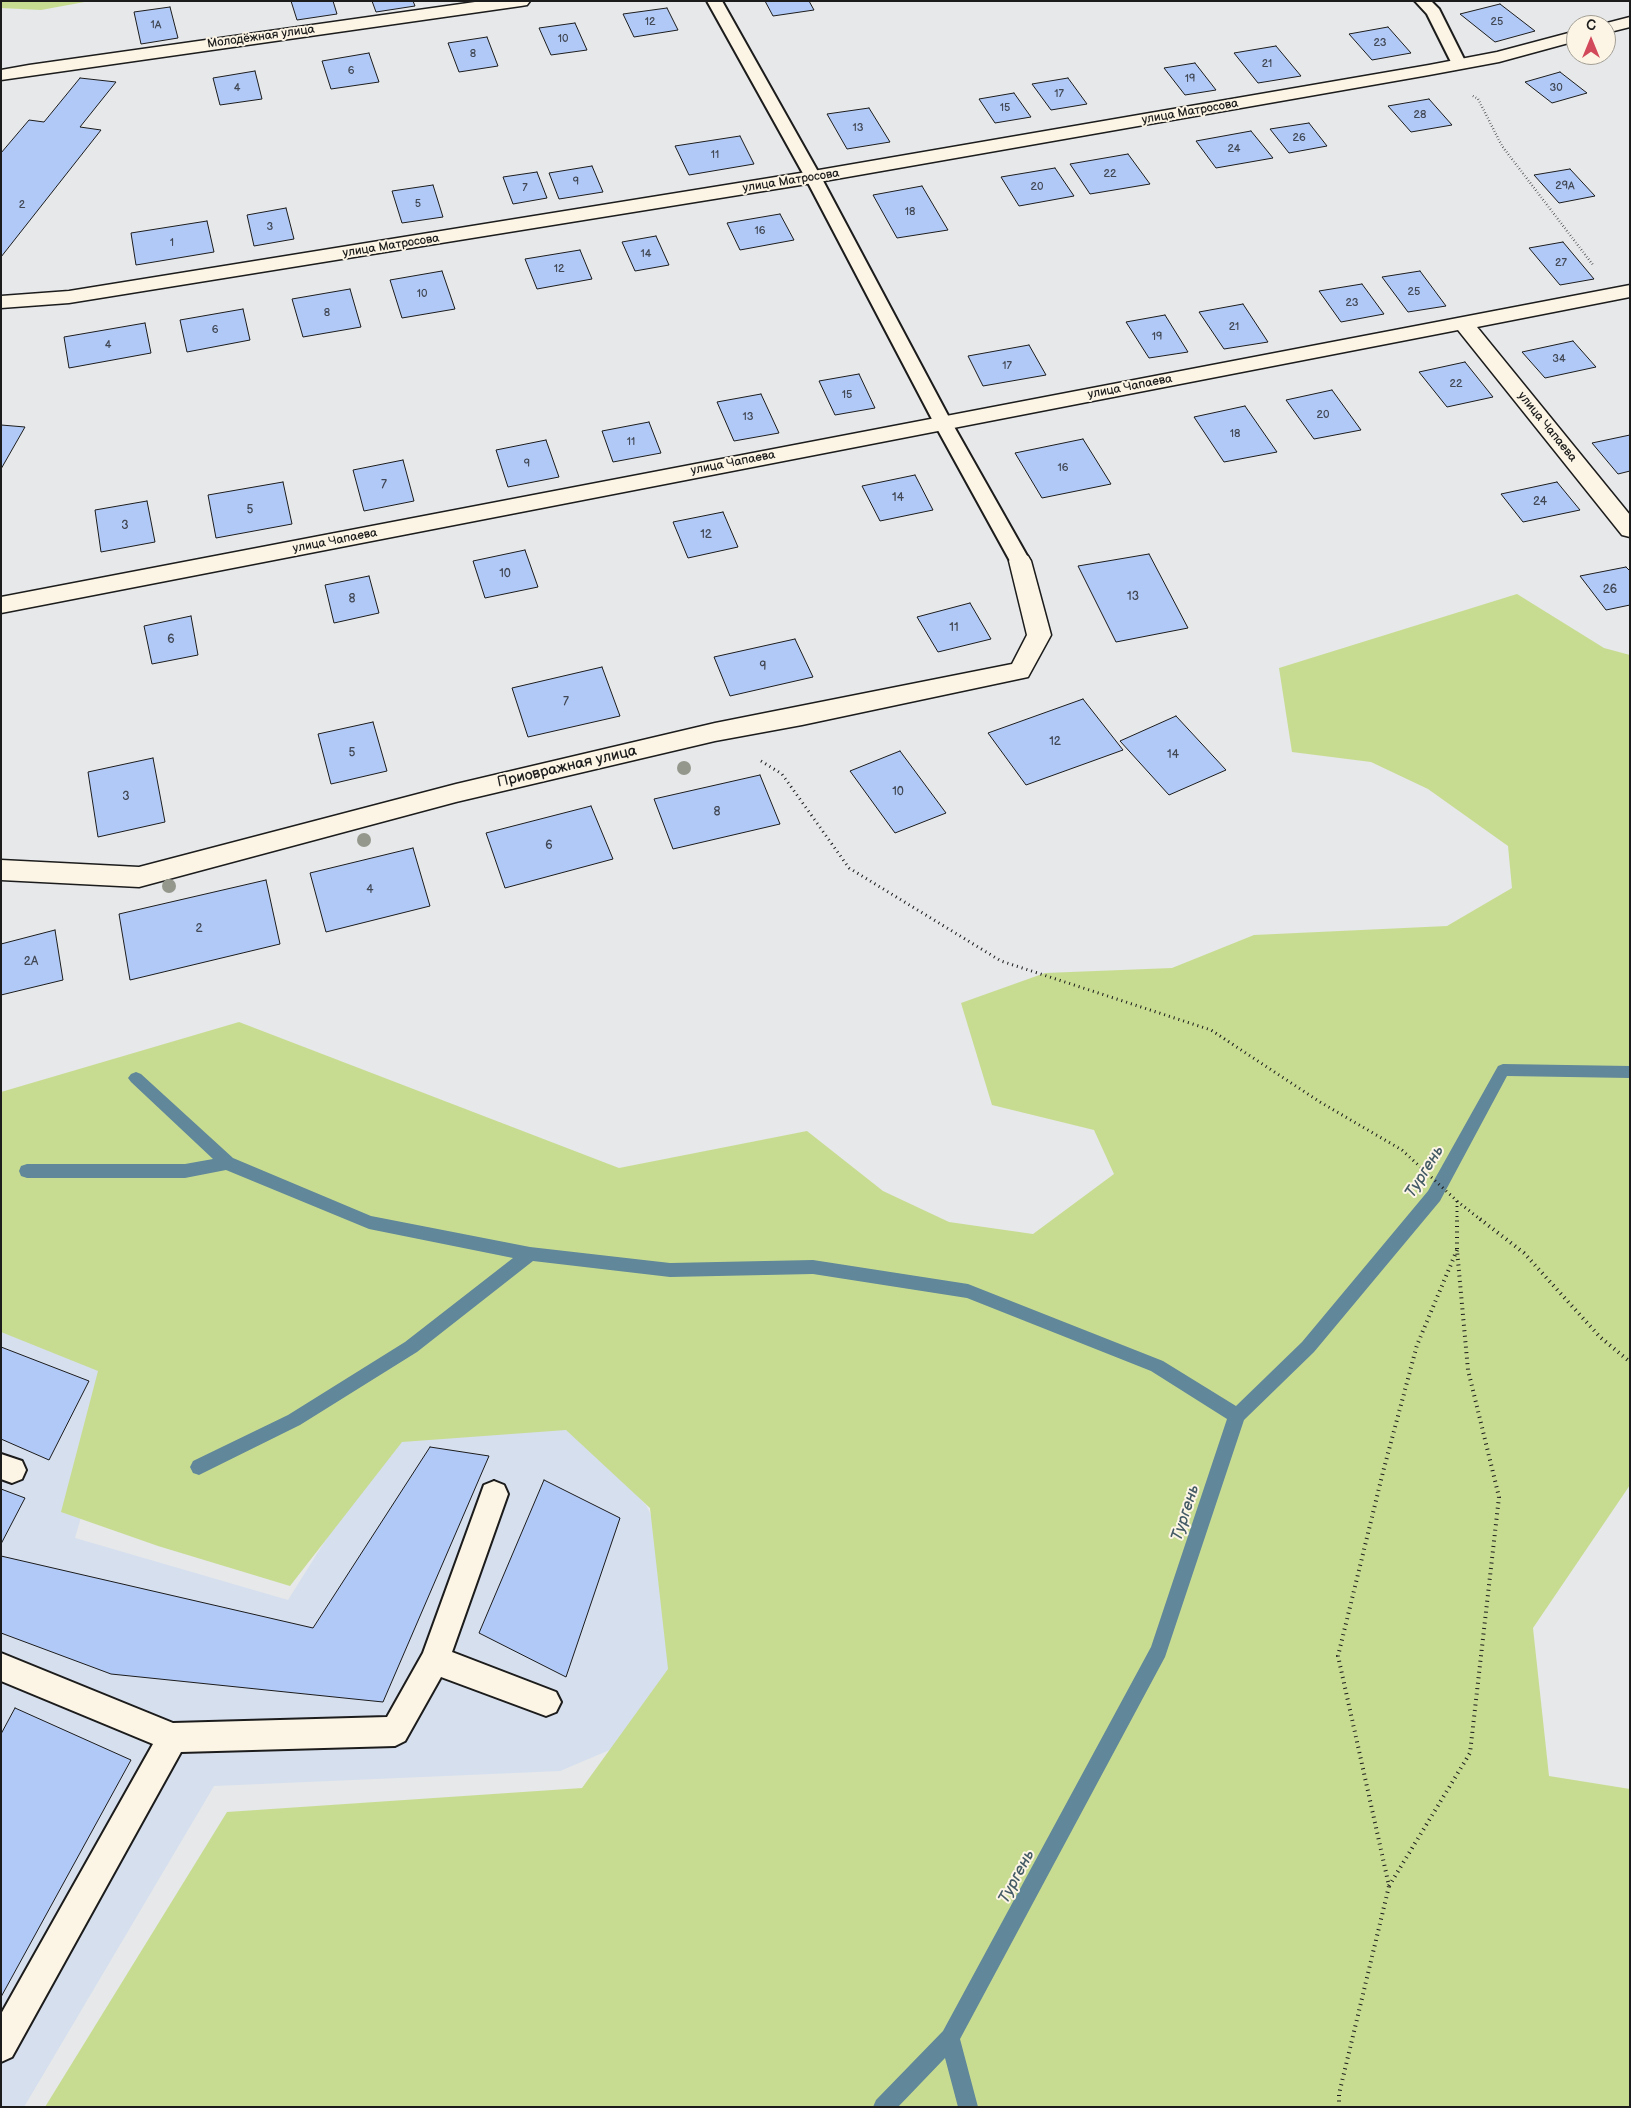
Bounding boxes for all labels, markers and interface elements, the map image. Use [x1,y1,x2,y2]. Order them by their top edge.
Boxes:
house number: 12 [645,15,655,29]
house number: 25 [1491,15,1503,29]
north arrow [1566,15,1616,65]
text: С [1586,17,1596,34]
house number: 1А [151,18,161,32]
street label: Молодёжная улица [206,22,316,52]
house number: 10 [558,32,568,46]
house number: 23 [1373,36,1387,50]
house number: 8 [470,47,476,61]
house number: 21 [1262,57,1272,71]
house number: 6 [348,64,354,78]
house number: 19 [1185,72,1195,86]
house number: 4 [234,81,240,95]
house number: 30 [1549,81,1563,95]
house number: 17 [1054,87,1064,101]
street label: улица Матросова [1141,96,1239,128]
house number: 15 [1000,101,1010,115]
house number: 28 [1414,108,1426,122]
house number: 13 [852,121,864,135]
house number: 26 [1292,131,1306,145]
house number: 24 [1227,142,1241,156]
house number: 11 [711,148,719,162]
street label: улица Матросова [742,166,840,196]
house number: 22 [1104,167,1116,181]
house number: 9 [573,175,579,189]
house number: 29А [1555,179,1575,193]
house number: 20 [1031,180,1043,194]
house number: 7 [522,181,528,195]
house number: 5 [415,197,421,211]
house number: 2 [19,198,25,212]
house number: 18 [905,205,915,219]
house number: 3 [267,220,273,234]
house number: 16 [755,224,765,238]
street label: улица Матросова [342,231,440,261]
house number: 1 [170,236,174,250]
house number: 14 [641,247,651,261]
house number: 27 [1555,256,1567,270]
house number: 12 [554,262,564,276]
house number: 25 [1408,285,1420,299]
house number: 10 [417,287,427,301]
house number: 23 [1345,296,1359,310]
house number: 8 [324,306,330,320]
house number: 21 [1229,320,1239,334]
house number: 6 [212,323,218,337]
house number: 19 [1152,330,1162,344]
house number: 4 [105,338,111,352]
house number: 34 [1552,352,1566,366]
house number: 17 [1002,359,1012,373]
street label: улица Чапаева [1087,372,1173,402]
house number: 22 [1450,377,1462,391]
house number: 15 [842,388,852,402]
street label: улица Чапаева [1514,389,1580,465]
house number: 20 [1317,408,1329,422]
house number: 13 [742,410,754,424]
house number: 18 [1230,427,1240,441]
house number: 11 [627,435,635,449]
street label: улица Чапаева [690,448,776,478]
house number: 9 [524,457,530,471]
house number: 16 [1058,461,1068,475]
house number: 7 [381,478,387,492]
house number: 14 [892,491,904,505]
house number: 24 [1533,495,1547,509]
house number: 5 [247,503,253,517]
house number: 3 [121,519,129,533]
street label: улица Чапаева [292,526,378,556]
house number: 12 [700,528,712,542]
house number: 10 [499,567,511,581]
house number: 26 [1603,583,1617,597]
house number: 13 [1127,590,1139,604]
house number: 8 [349,592,355,606]
house number: 11 [949,621,959,635]
house number: 6 [167,633,175,647]
house number: 9 [760,660,766,674]
house number: 7 [563,695,569,709]
house number: 12 [1049,735,1061,749]
street label: Приовражная улица [495,742,639,792]
house number: 5 [349,746,355,760]
house number: 14 [1167,748,1179,762]
house number: 10 [892,785,904,799]
house number: 3 [122,790,130,804]
house number: 8 [714,805,720,819]
house number: 6 [545,839,553,853]
house number: 4 [366,883,374,897]
house number: 2 [195,922,203,936]
house number: 2А [24,955,38,969]
water label: Тургень [1402,1142,1448,1202]
water label: Тургень [1168,1483,1204,1543]
water label: Тургень [995,1847,1039,1907]

